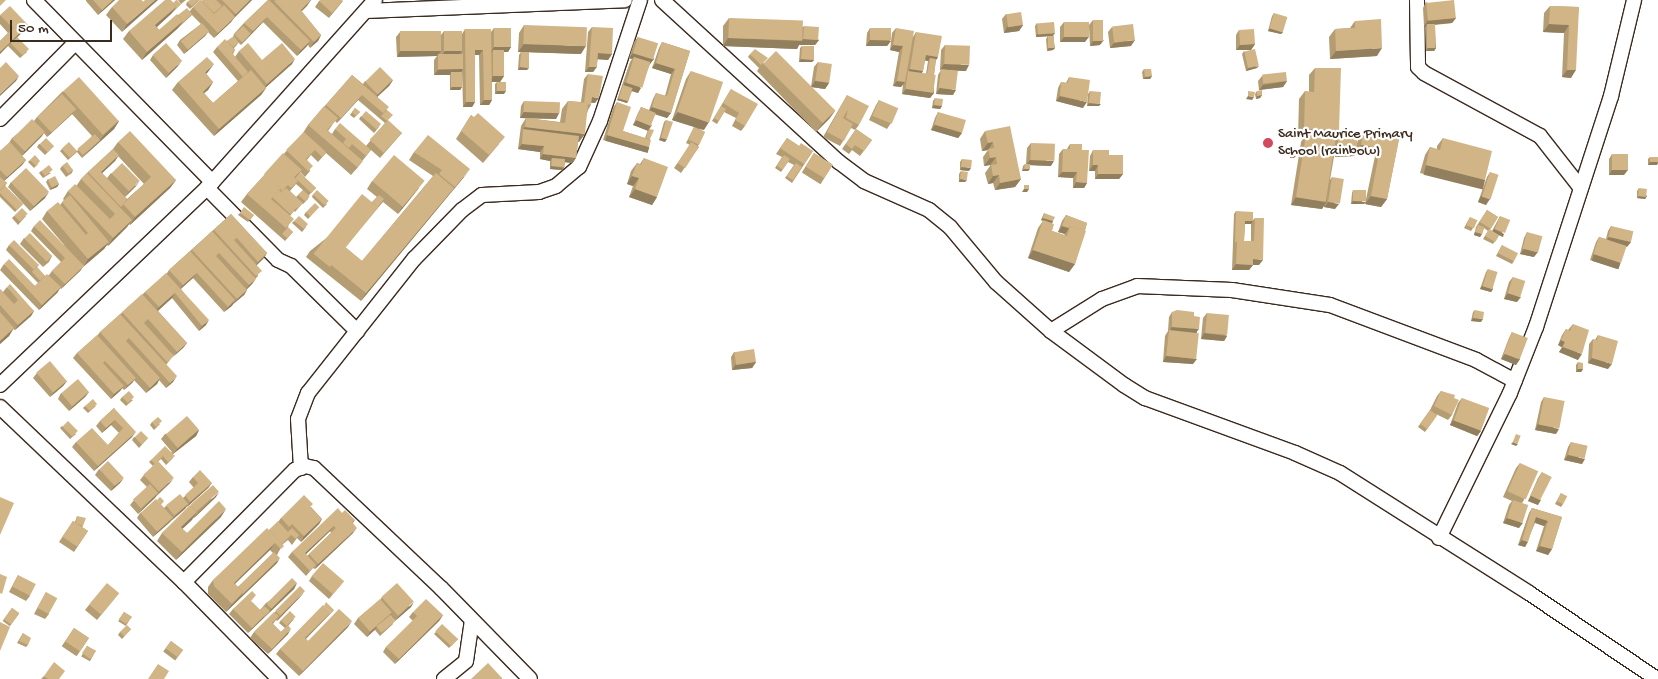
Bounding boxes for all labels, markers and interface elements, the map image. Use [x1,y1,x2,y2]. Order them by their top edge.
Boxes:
scale bar [12,10,115,42]
text: 50 m [18,20,49,38]
place label: Saint Maurice Primary School (rainbow) [1278,125,1413,160]
marker: Saint Maurice Primary School (rainbow) [1262,137,1274,149]

